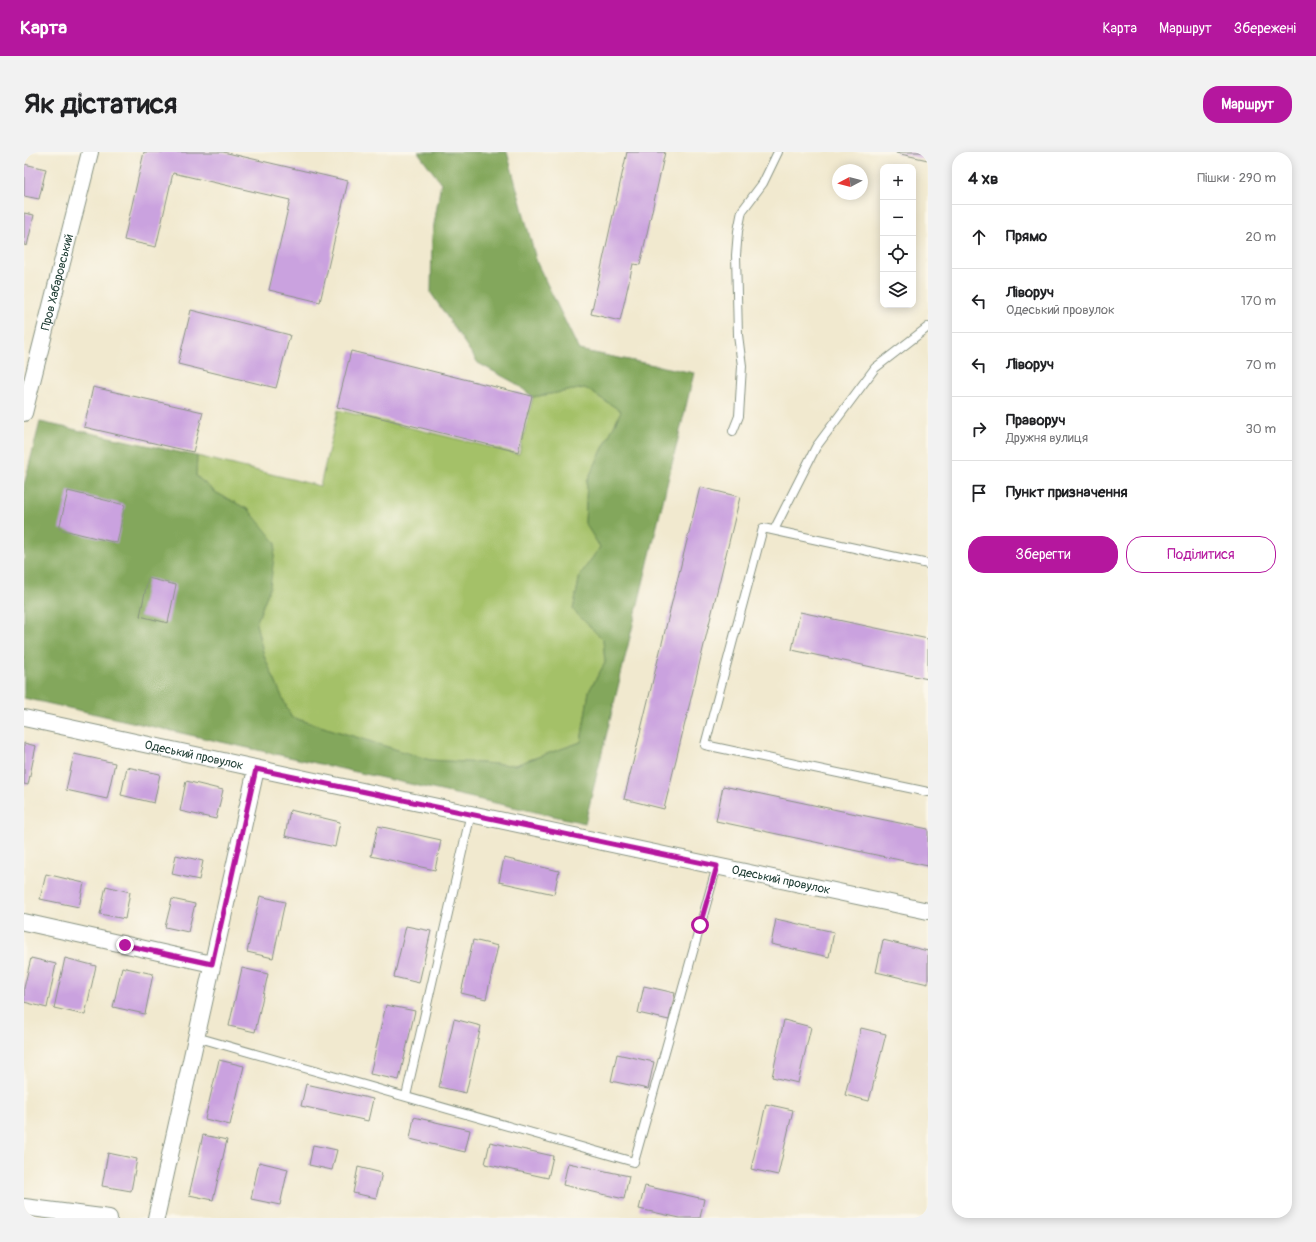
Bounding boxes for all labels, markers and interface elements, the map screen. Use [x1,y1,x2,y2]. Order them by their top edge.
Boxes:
text: Карта [20,16,67,40]
text: Карта [1102,20,1137,37]
text: Маршрут [1159,20,1212,37]
text: Збережені [1234,20,1296,37]
button: Маршрут [1203,86,1292,123]
text: Як дістатися [24,87,177,122]
north arrow [832,164,868,200]
map controls [880,164,916,308]
button: + [880,164,916,200]
text: 4 хв [968,168,998,189]
text: Пішки · 290 m [1197,170,1276,186]
button: − [880,200,916,236]
icon: ahead [968,226,990,248]
text: Прямо [1006,227,1047,246]
text: 20 m [1245,229,1276,245]
street label: Пров Хабаровський [38,232,77,332]
button: locate [880,236,916,272]
button: layers [880,272,916,308]
text: Ліворуч [1006,283,1054,302]
icon: left [968,290,990,312]
text: 170 m [1241,293,1276,309]
text: Одеський провулок [1006,302,1115,318]
icon: left [968,354,990,376]
text: Ліворуч [1006,355,1054,374]
text: 70 m [1246,357,1276,373]
text: Праворуч [1006,411,1066,430]
icon: right [968,418,990,440]
text: 30 m [1246,421,1276,437]
text: Дружня вулиця [1006,430,1088,446]
icon: arrive [968,482,990,504]
text: Пункт призначення [1006,483,1127,502]
button: Зберегти [968,536,1118,573]
button: Поділитися [1126,536,1276,573]
street label: Одеський провулок [143,738,245,773]
street label: Одеський провулок [730,863,832,898]
route start [691,916,709,934]
route end [116,936,134,954]

